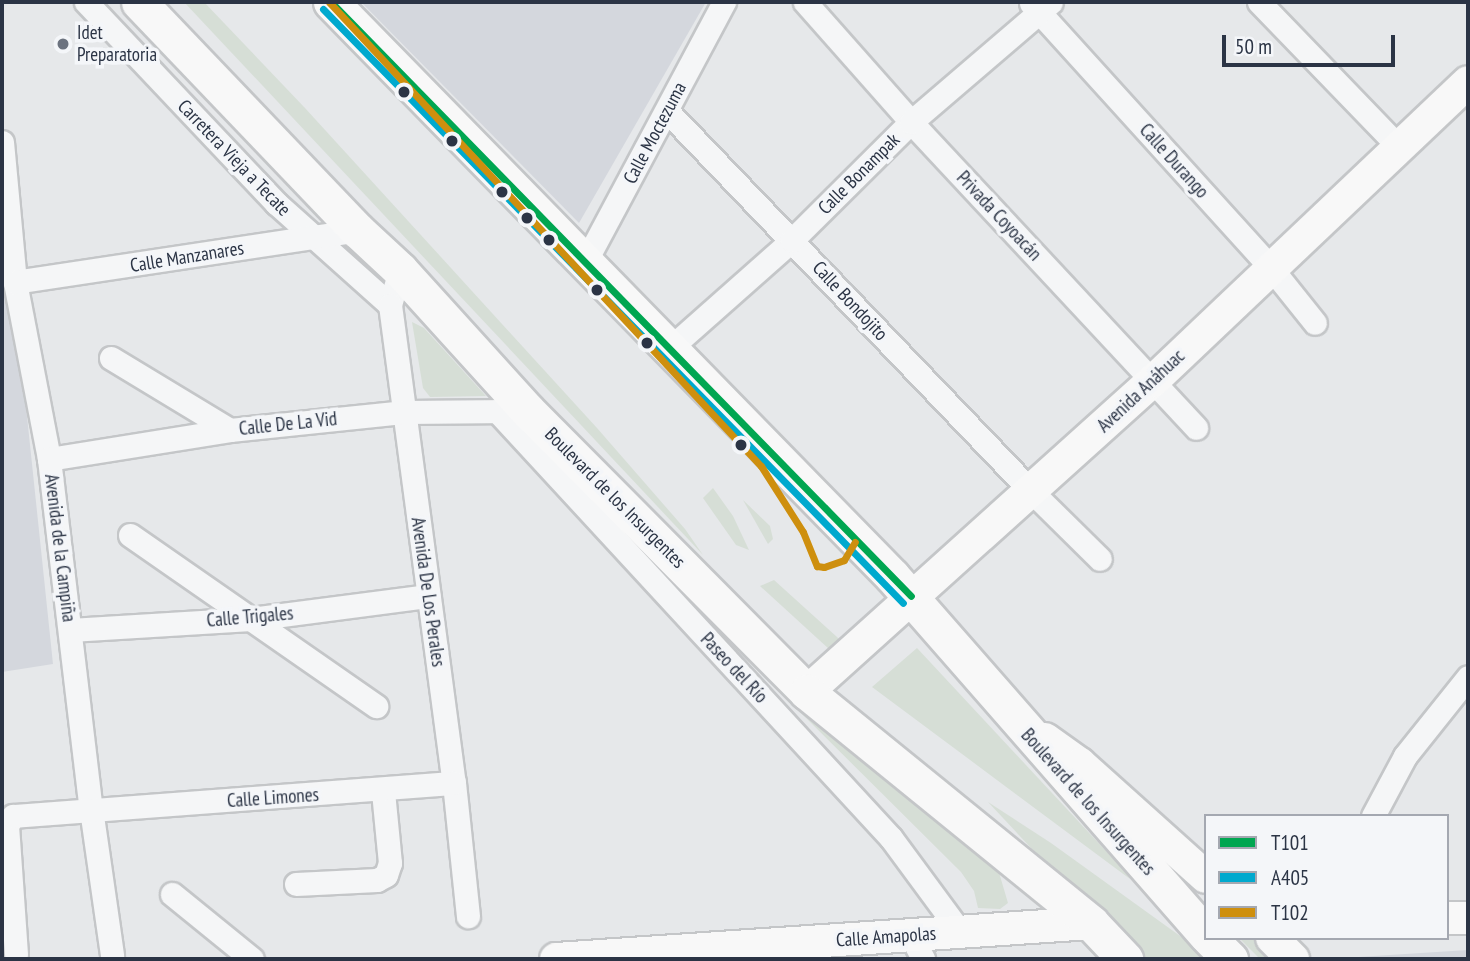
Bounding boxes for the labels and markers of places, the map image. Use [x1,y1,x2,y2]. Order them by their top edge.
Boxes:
place label: Idet Preparatoria [77,22,157,66]
marker: Idet Preparatoria [55,36,71,52]
unlabelled marker [397,85,411,99]
unlabelled marker [445,134,459,148]
unlabelled marker [495,185,509,199]
unlabelled marker [520,211,534,225]
unlabelled marker [542,233,556,247]
unlabelled marker [590,283,604,297]
unlabelled marker [640,336,654,350]
unlabelled marker [734,438,748,452]

